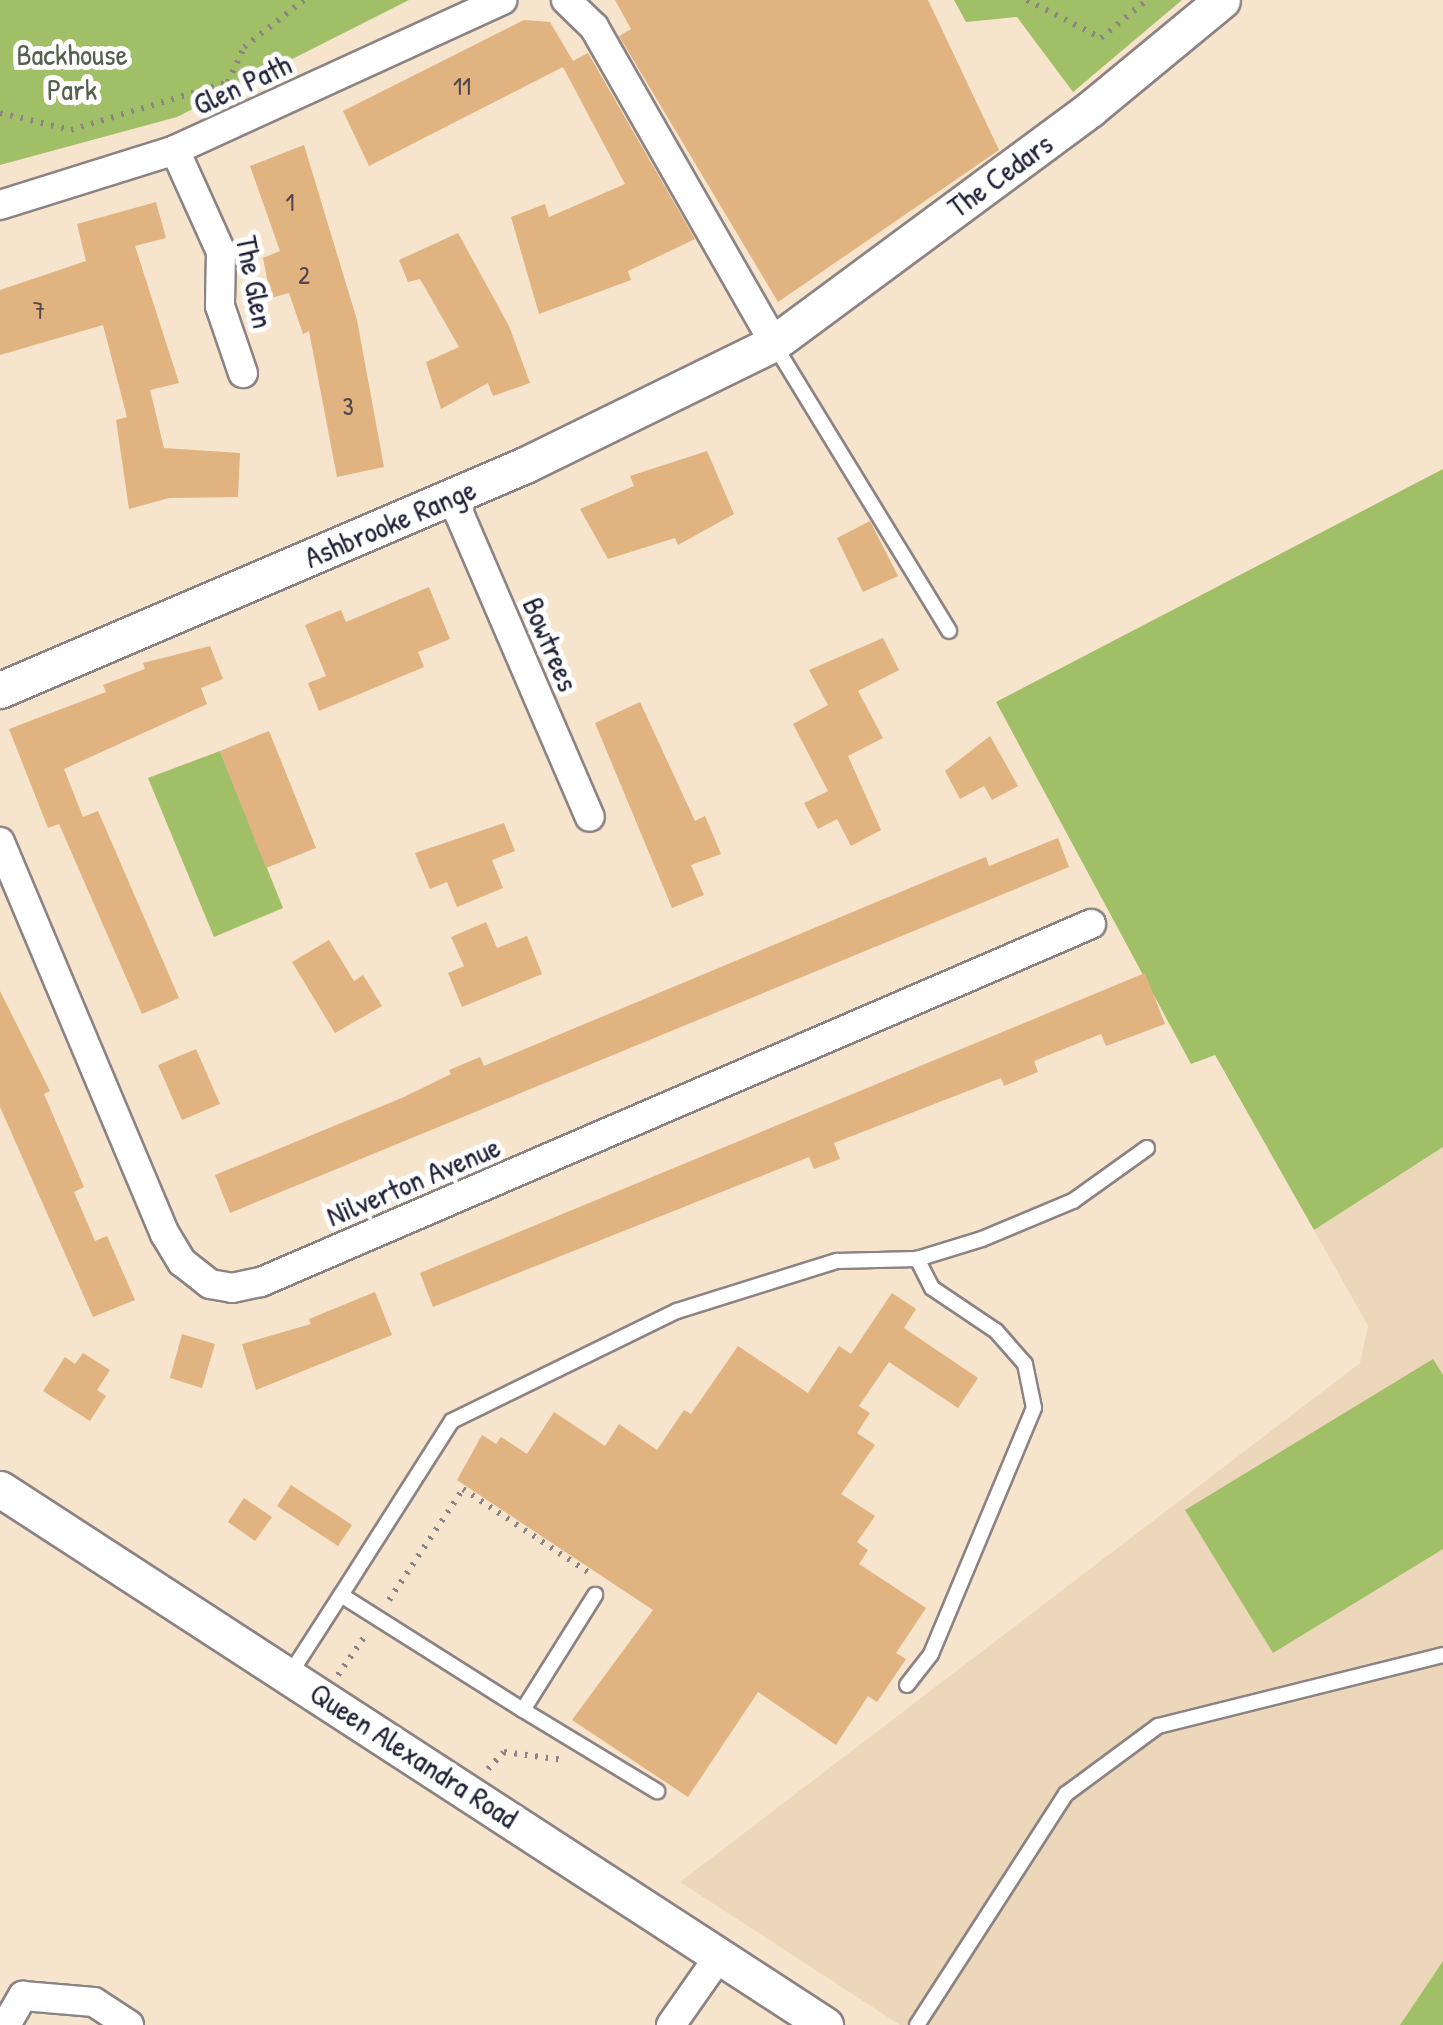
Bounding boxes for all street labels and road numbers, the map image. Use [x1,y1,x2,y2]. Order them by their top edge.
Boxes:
street label: Glen Path [187,46,297,122]
street label: The Cedars [941,125,1059,225]
street label: The Glen [228,233,282,331]
street label: Ashbrooke Range [299,471,481,575]
street label: Bowtrees [515,592,587,696]
street label: Nilverton Avenue [321,1128,505,1234]
street label: Queen Alexandra Road [303,1674,525,1836]

